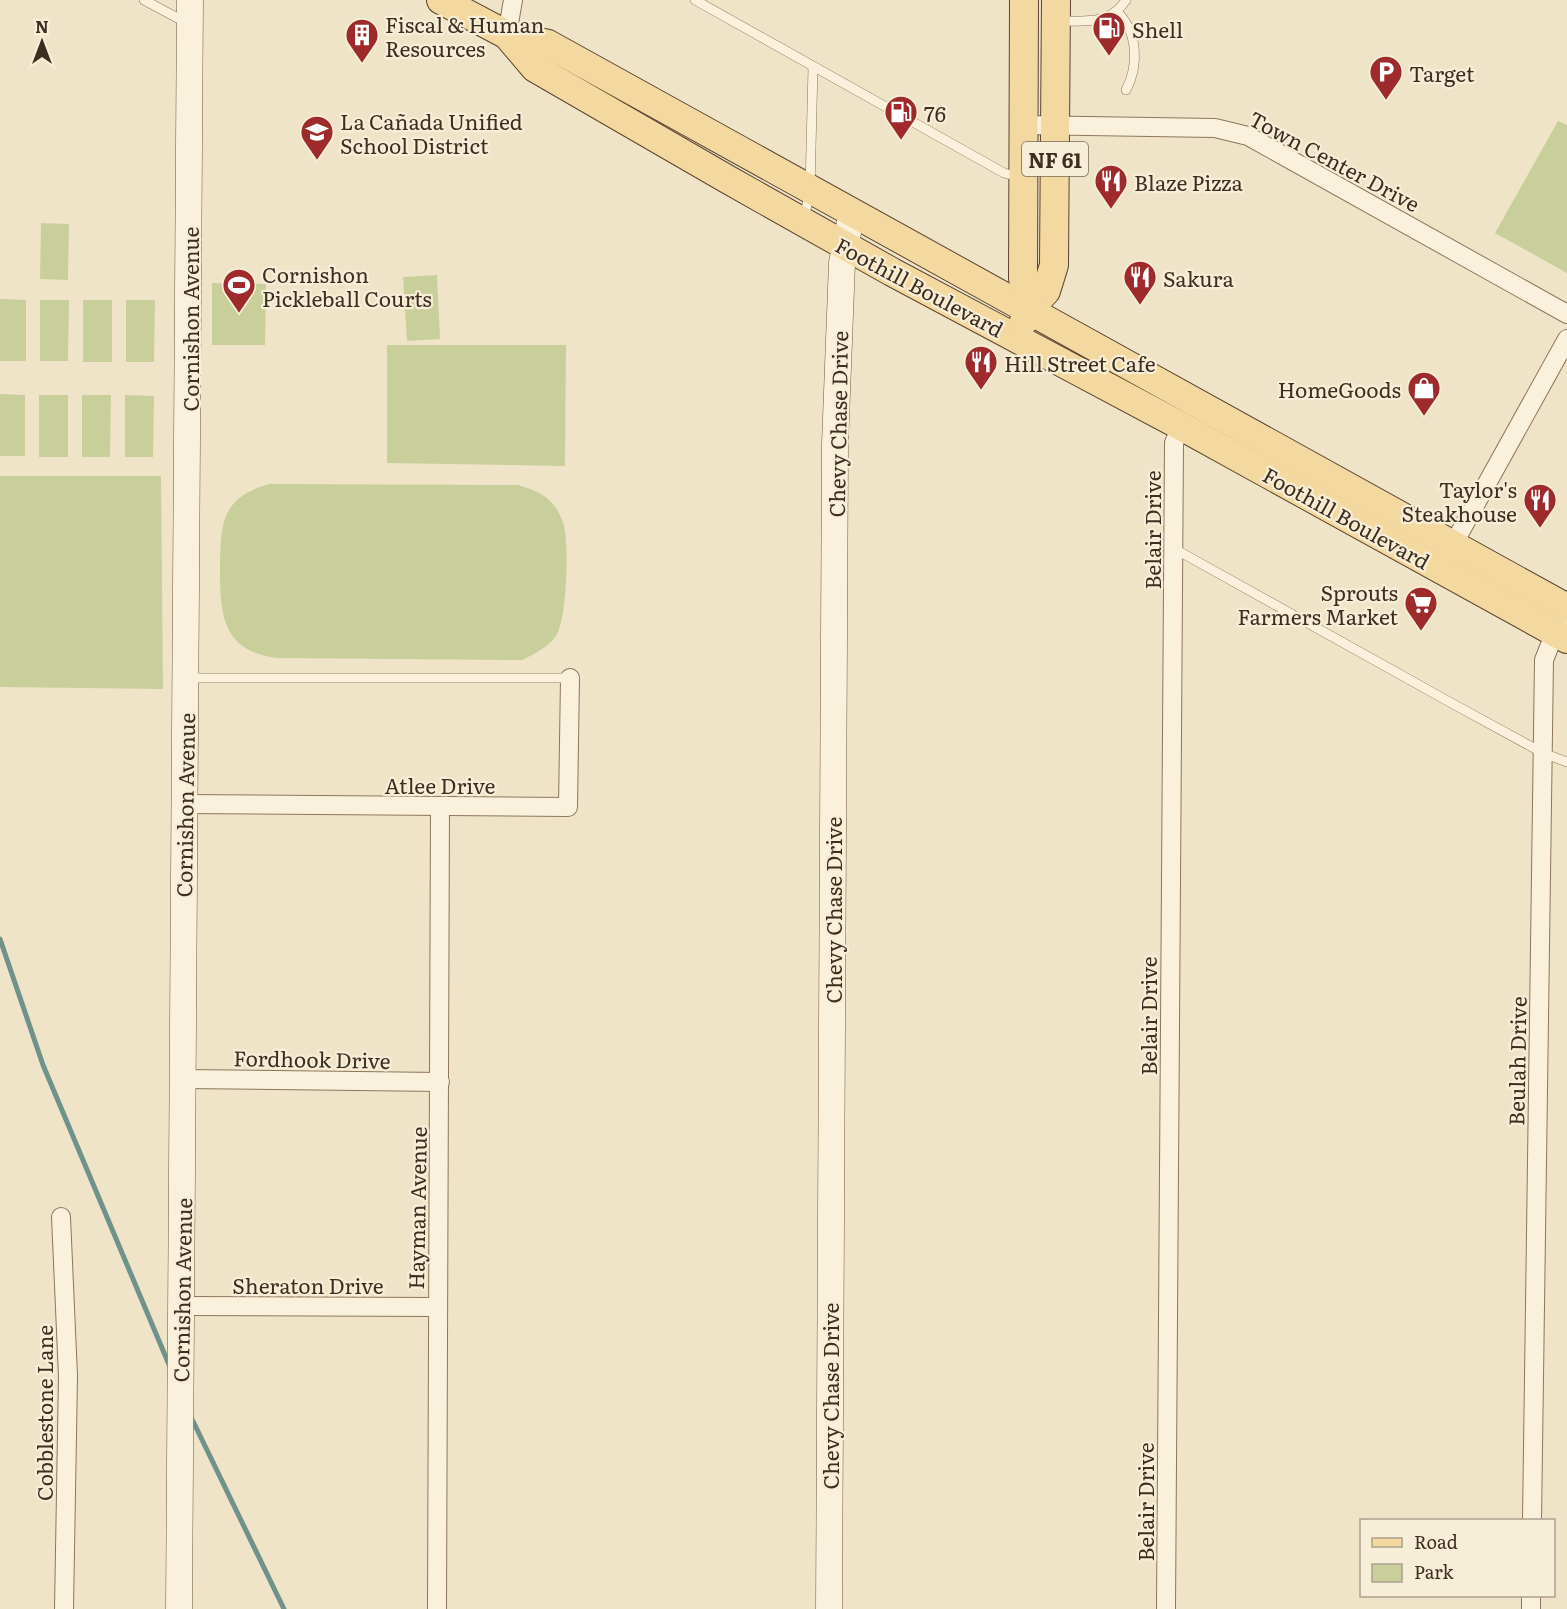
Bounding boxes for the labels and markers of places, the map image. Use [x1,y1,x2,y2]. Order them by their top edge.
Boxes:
place label: Fiscal & Human Resources [385,8,545,63]
fuel station icon: Shell [1091,10,1127,57]
place label: Shell [1132,13,1183,44]
building icon: Fiscal & Human Resources [344,17,380,64]
parking icon: Target [1368,54,1404,101]
place label: Target [1409,57,1475,88]
fuel station icon: 76 [883,94,919,141]
place label: 76 [924,97,946,128]
place label: La Cañada Unified School District [340,105,523,160]
school or university icon: La Cañada Unified School District [299,114,335,161]
restaurant icon: Blaze Pizza [1093,163,1129,210]
place label: Blaze Pizza [1134,166,1244,197]
place label: Cornishon Pickleball Courts [262,258,432,313]
restaurant icon: Sakura [1122,259,1158,306]
place label: Sakura [1163,262,1234,293]
sports icon: Cornishon Pickleball Courts [221,267,257,314]
restaurant icon: Hill Street Cafe [963,344,999,391]
place label: Hill Street Cafe [1004,347,1156,378]
shop icon: HomeGoods [1406,370,1442,417]
place label: HomeGoods [1278,373,1401,404]
place label: Taylor's Steakhouse [1402,473,1517,528]
restaurant icon: Taylor's Steakhouse [1522,482,1558,529]
place label: Sprouts Farmers Market [1237,576,1399,631]
supermarket icon: Sprouts Farmers Market [1403,585,1439,632]

